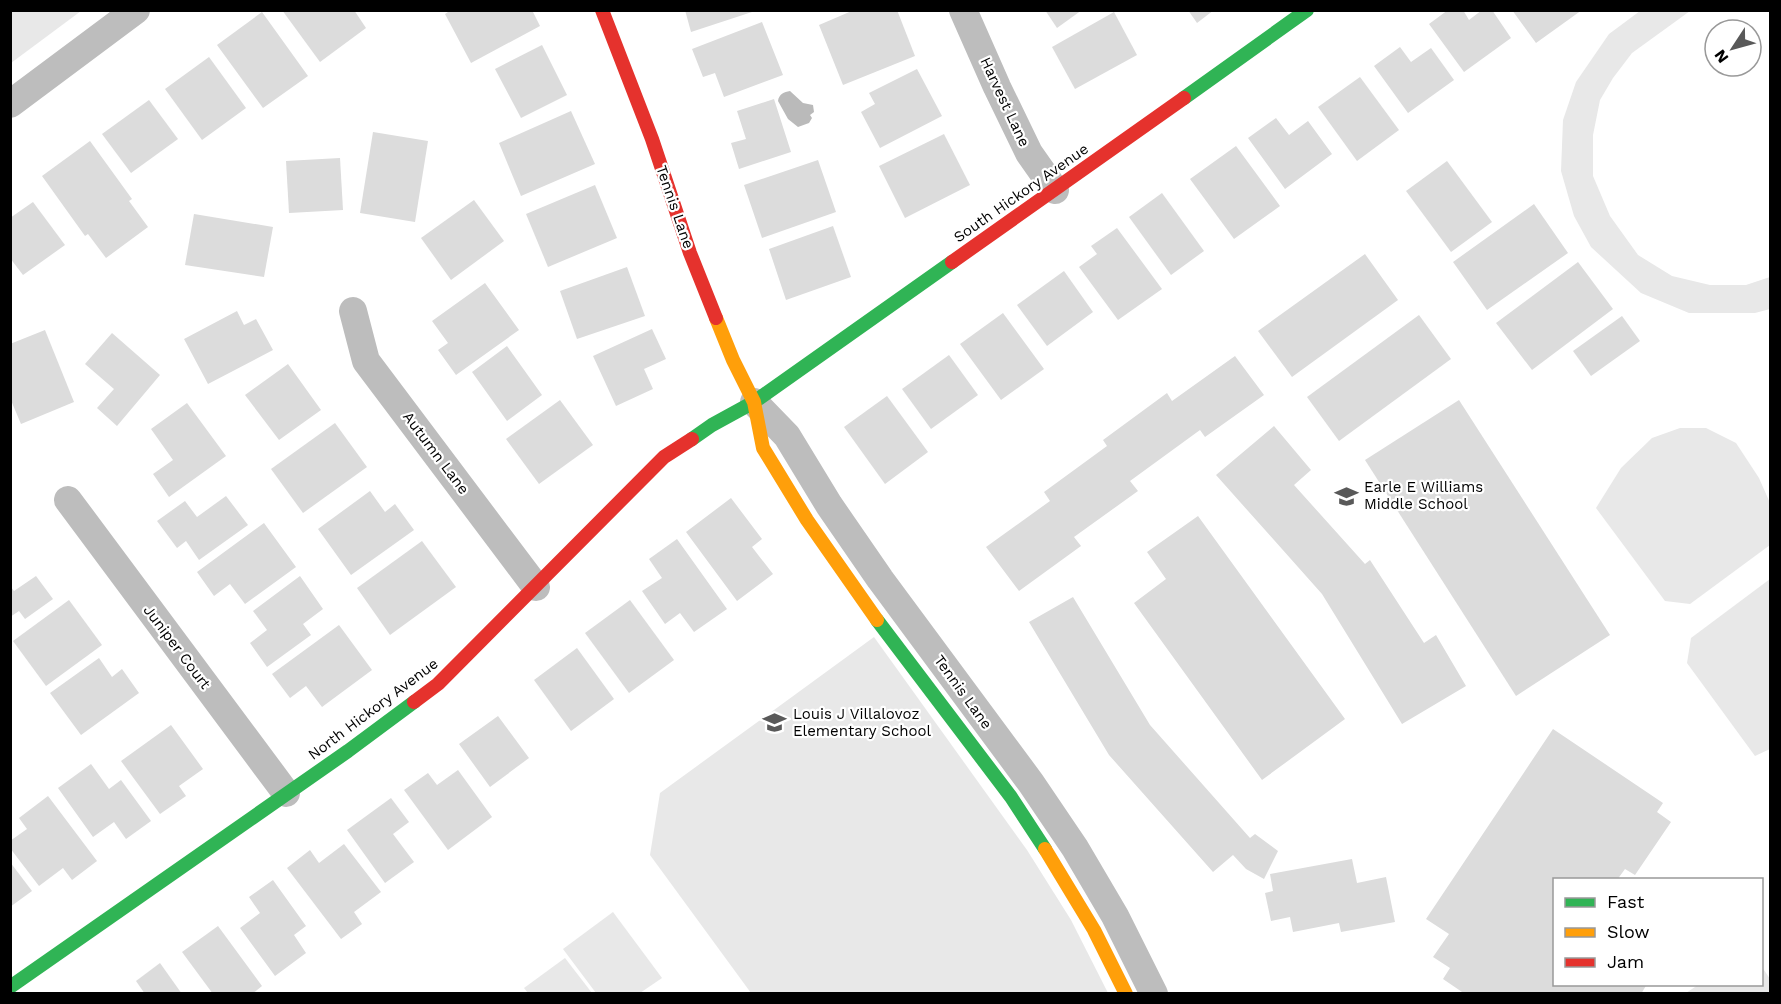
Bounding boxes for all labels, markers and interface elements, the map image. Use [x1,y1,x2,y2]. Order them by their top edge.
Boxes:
north arrow [1703,18,1763,78]
text: N [1710,46,1732,67]
street label: Harvest Lane [976,54,1034,150]
street label: South Hickory Avenue [950,140,1092,246]
street label: Tennis Lane [652,163,698,251]
street label: Autumn Lane [399,408,473,498]
place label: Earle E Williams Middle School [1364,478,1483,513]
school or university icon: Earle E Williams Middle School [1333,483,1359,509]
street label: Juniper Court [140,602,215,693]
street label: Tennis Lane [930,651,996,733]
street label: North Hickory Avenue [305,654,441,764]
place label: Louis J Villalovoz Elementary School [793,705,932,740]
school or university icon: Louis J Villalovoz Elementary School [762,710,788,736]
legend [1553,878,1763,986]
text: Fast [1607,891,1645,912]
text: Slow [1607,921,1650,942]
text: Jam [1607,951,1644,972]

